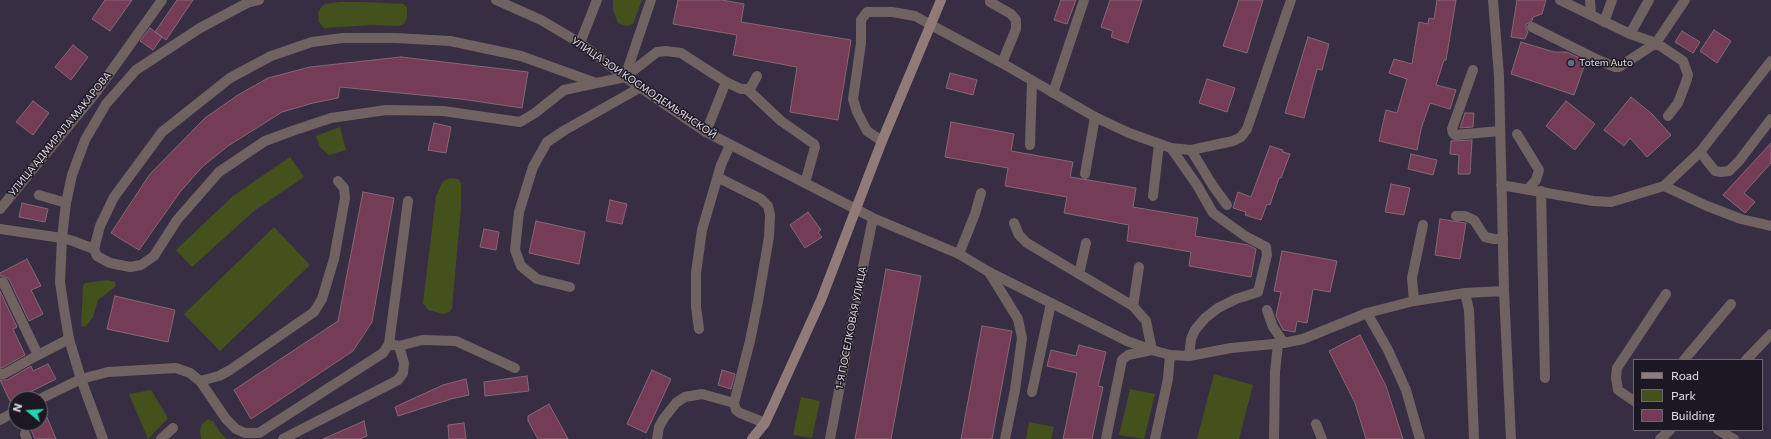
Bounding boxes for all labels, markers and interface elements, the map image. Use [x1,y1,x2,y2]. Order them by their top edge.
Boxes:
street label: УЛИЦА ЗОИ КОСМОДЕМЬЯНСКОЙ [569,35,719,141]
place label: Totem Auto [1579,57,1633,69]
marker: Totem Auto [1566,58,1576,68]
street label: УЛИЦА АДМИРАЛА МАКАРОВА [6,70,114,198]
street label: 1-Я ПОСЕЛКОВАЯ УЛИЦА [833,266,869,390]
legend [1633,359,1763,431]
text: Road [1671,368,1699,382]
text: Park [1671,388,1696,402]
north arrow [8,391,48,431]
text: N [10,402,25,413]
text: Building [1671,408,1715,422]

